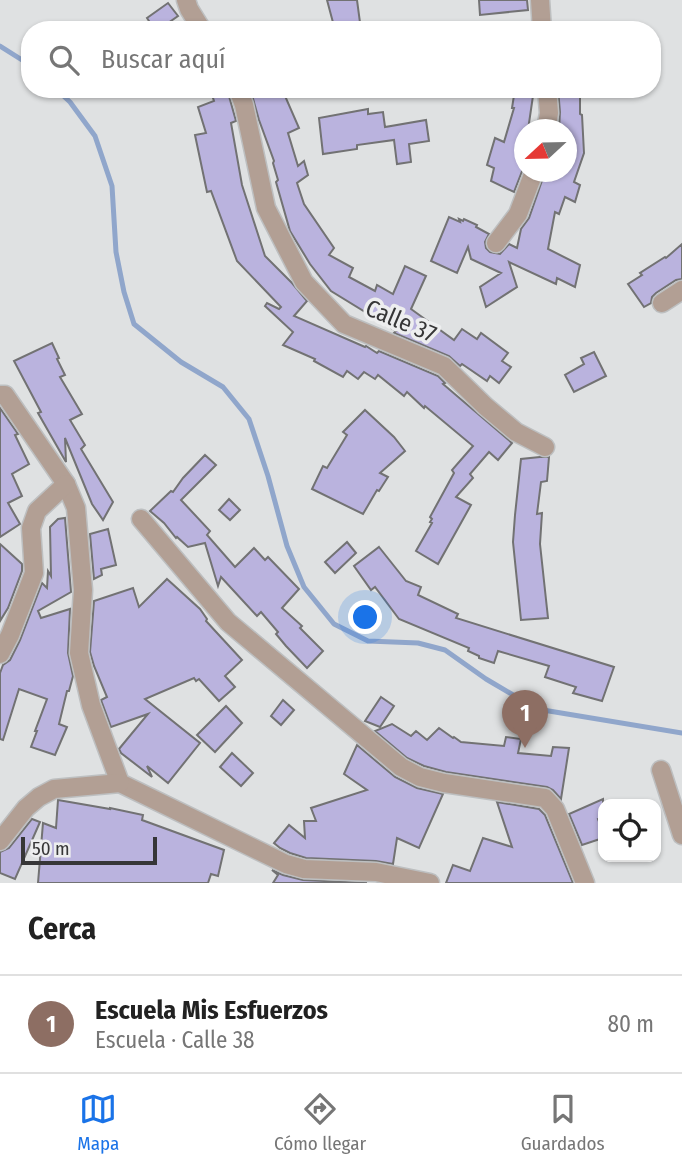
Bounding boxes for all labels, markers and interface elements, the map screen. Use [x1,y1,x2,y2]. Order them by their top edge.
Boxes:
search box [21,21,661,98]
icon: search [45,41,83,79]
text: Buscar aquí [101,44,226,75]
north arrow [514,119,577,182]
street label: Calle 37 [361,294,441,348]
your location [348,600,382,634]
pin: 1 [502,690,548,748]
map controls [598,799,661,862]
button: locate [598,799,661,862]
scale bar [21,834,158,866]
text: 50 m [32,837,70,860]
text: Cerca [28,911,96,947]
text: Escuela Mis Esfuerzos [95,995,328,1026]
text: 1 [46,1010,56,1038]
text: 80 m [607,1010,654,1038]
text: Escuela · Calle 38 [95,1026,255,1054]
tab: Mapa [77,1090,119,1155]
tab: Cómo llegar [274,1090,366,1155]
tab: Guardados [521,1090,605,1155]

